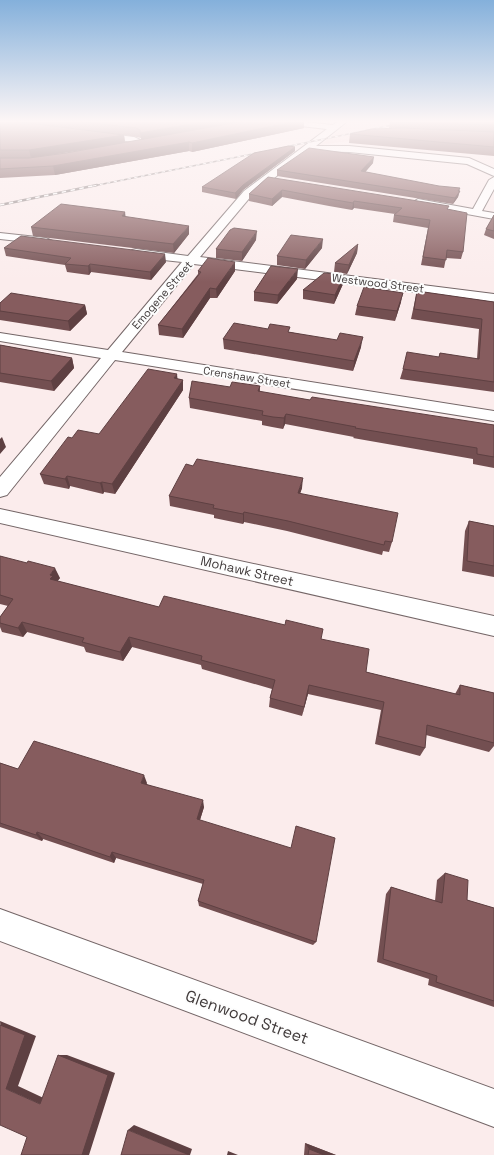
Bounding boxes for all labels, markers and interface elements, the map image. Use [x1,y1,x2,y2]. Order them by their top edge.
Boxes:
street label: Emogene Street [129,258,195,332]
street label: Westwood Street [331,270,425,296]
street label: Crenshaw Street [202,363,292,391]
street label: Mohawk Street [199,552,295,590]
street label: Glenwood Street [183,985,311,1049]

